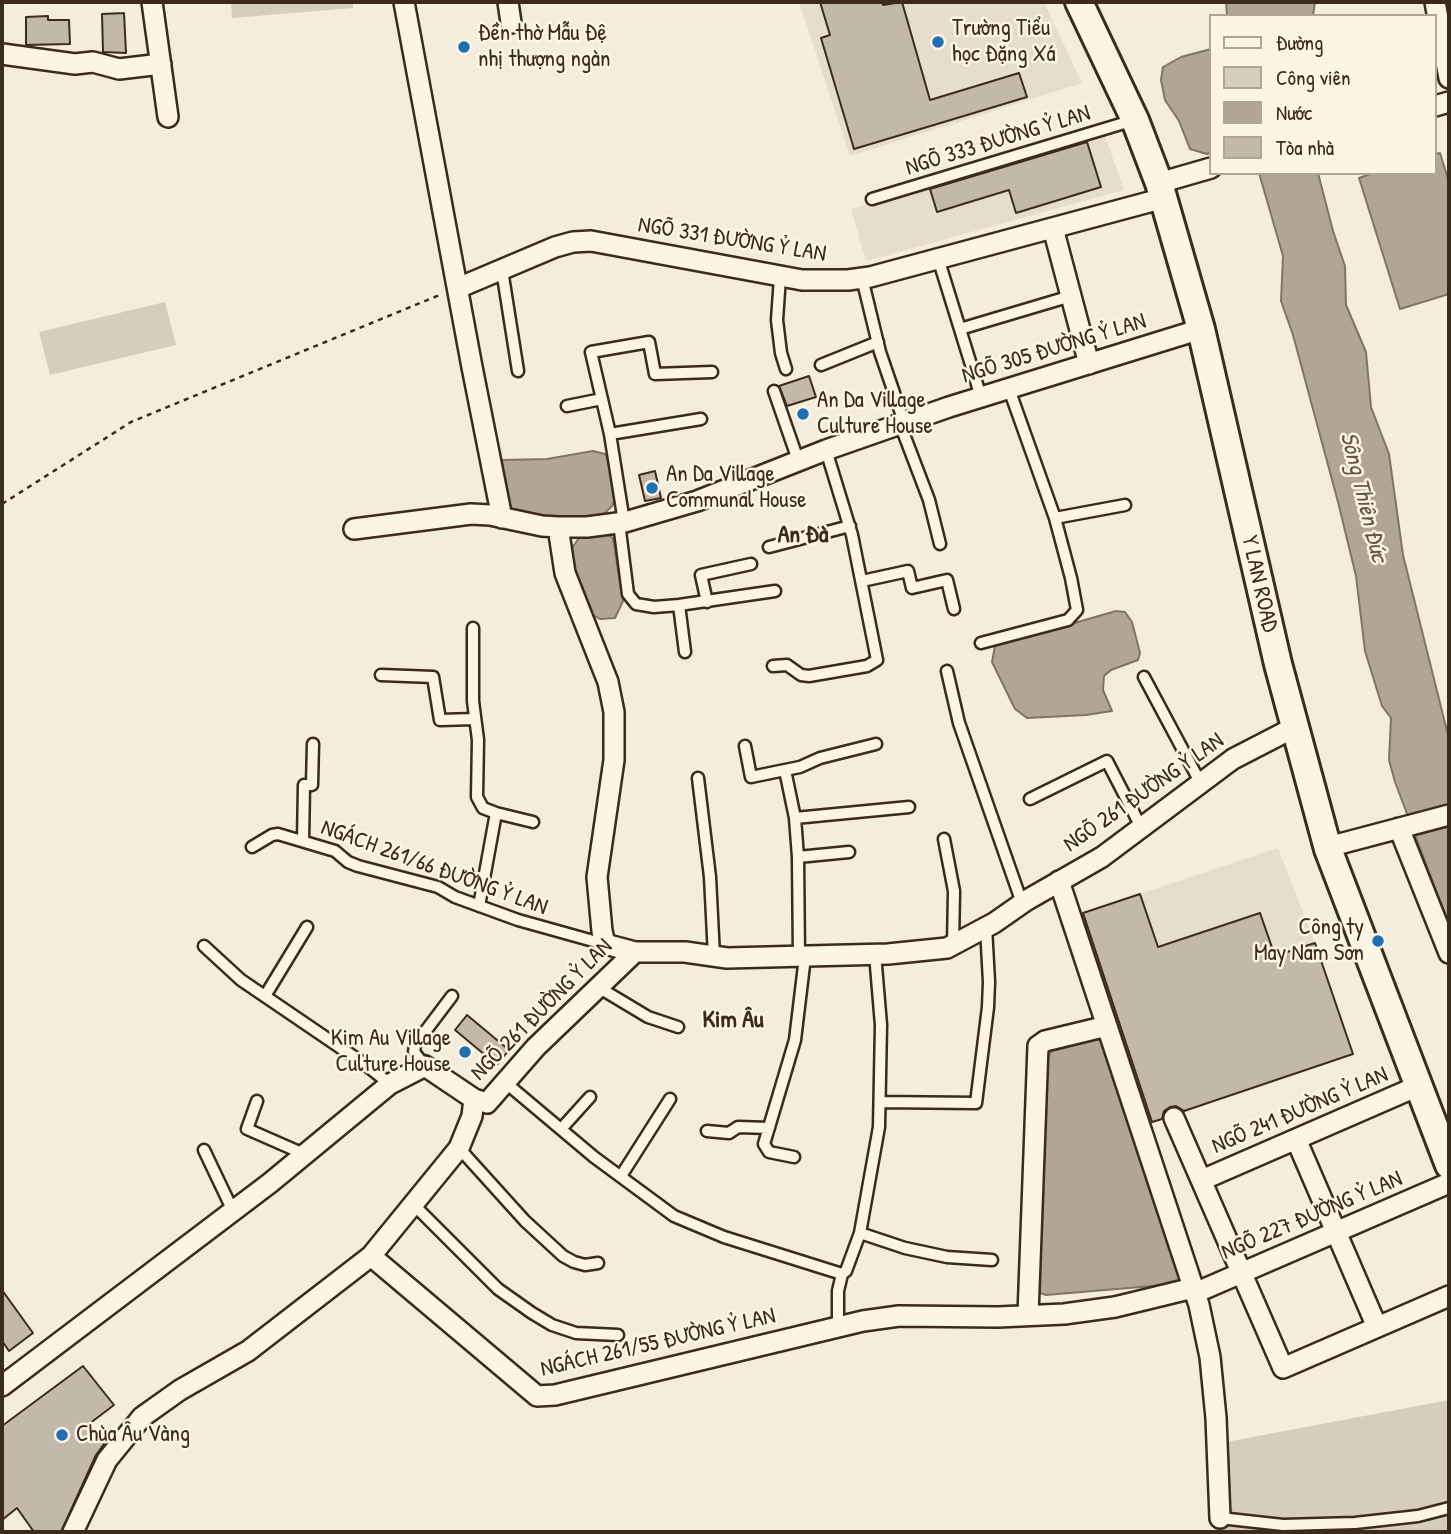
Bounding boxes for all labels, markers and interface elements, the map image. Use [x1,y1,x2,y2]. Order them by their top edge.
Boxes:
legend [1210,14,1437,175]
place label: Trường Tiểu học Đặng Xá [952,15,1056,69]
place label: Đền thờ Mẫu Đệ nhị thượng ngàn [478,20,611,74]
text: Đường [1276,28,1323,57]
marker: Trường Tiểu học Đặng Xá [930,34,946,50]
marker: Đền thờ Mẫu Đệ nhị thượng ngàn [456,39,472,55]
text: Công viên [1276,63,1351,92]
text: Nước [1276,98,1312,127]
street label: NGÕ 333 ĐƯỜNG Ỷ LAN [902,100,1094,182]
text: Tòa nhà [1276,133,1334,162]
street label: NGÕ 331 ĐƯỜNG Ỷ LAN [636,212,828,268]
street label: NGÕ 305 ĐƯỜNG Ỷ LAN [959,308,1149,390]
place label: An Da Village Culture House [817,387,933,441]
marker: An Da Village Culture House [795,406,811,422]
water label: Sông Thiên Đức [1333,429,1393,565]
place label: An Da Village Communal House [666,461,806,515]
marker: An Da Village Communal House [644,480,660,496]
district label: An Đà [778,522,828,550]
street label: Y LAN ROAD [1235,533,1283,635]
street label: NGÕ 261 ĐƯỜNG Ỷ LAN [1059,727,1229,859]
street label: NGÁCH 261/66 ĐƯỜNG Ỷ LAN [317,814,551,922]
place label: Công ty May Nam Sơn [1254,914,1364,968]
street label: NGÕ 261 ĐƯỜNG Ỷ LAN [465,933,619,1087]
marker: Công ty May Nam Sơn [1370,933,1386,949]
district label: Kim Âu [702,1007,764,1035]
place label: Kim Au Village Culture House [331,1025,451,1079]
marker: Kim Au Village Culture House [457,1044,473,1060]
street label: NGÕ 241 ĐƯỜNG Ỷ LAN [1208,1061,1392,1161]
street label: NGÕ 227 ĐƯỜNG Ỷ LAN [1217,1165,1407,1267]
street label: NGÁCH 261/55 ĐƯỜNG Ỷ LAN [538,1303,778,1383]
place label: Chùa Âu Vàng [76,1421,190,1449]
marker: Chùa Âu Vàng [54,1427,70,1443]

